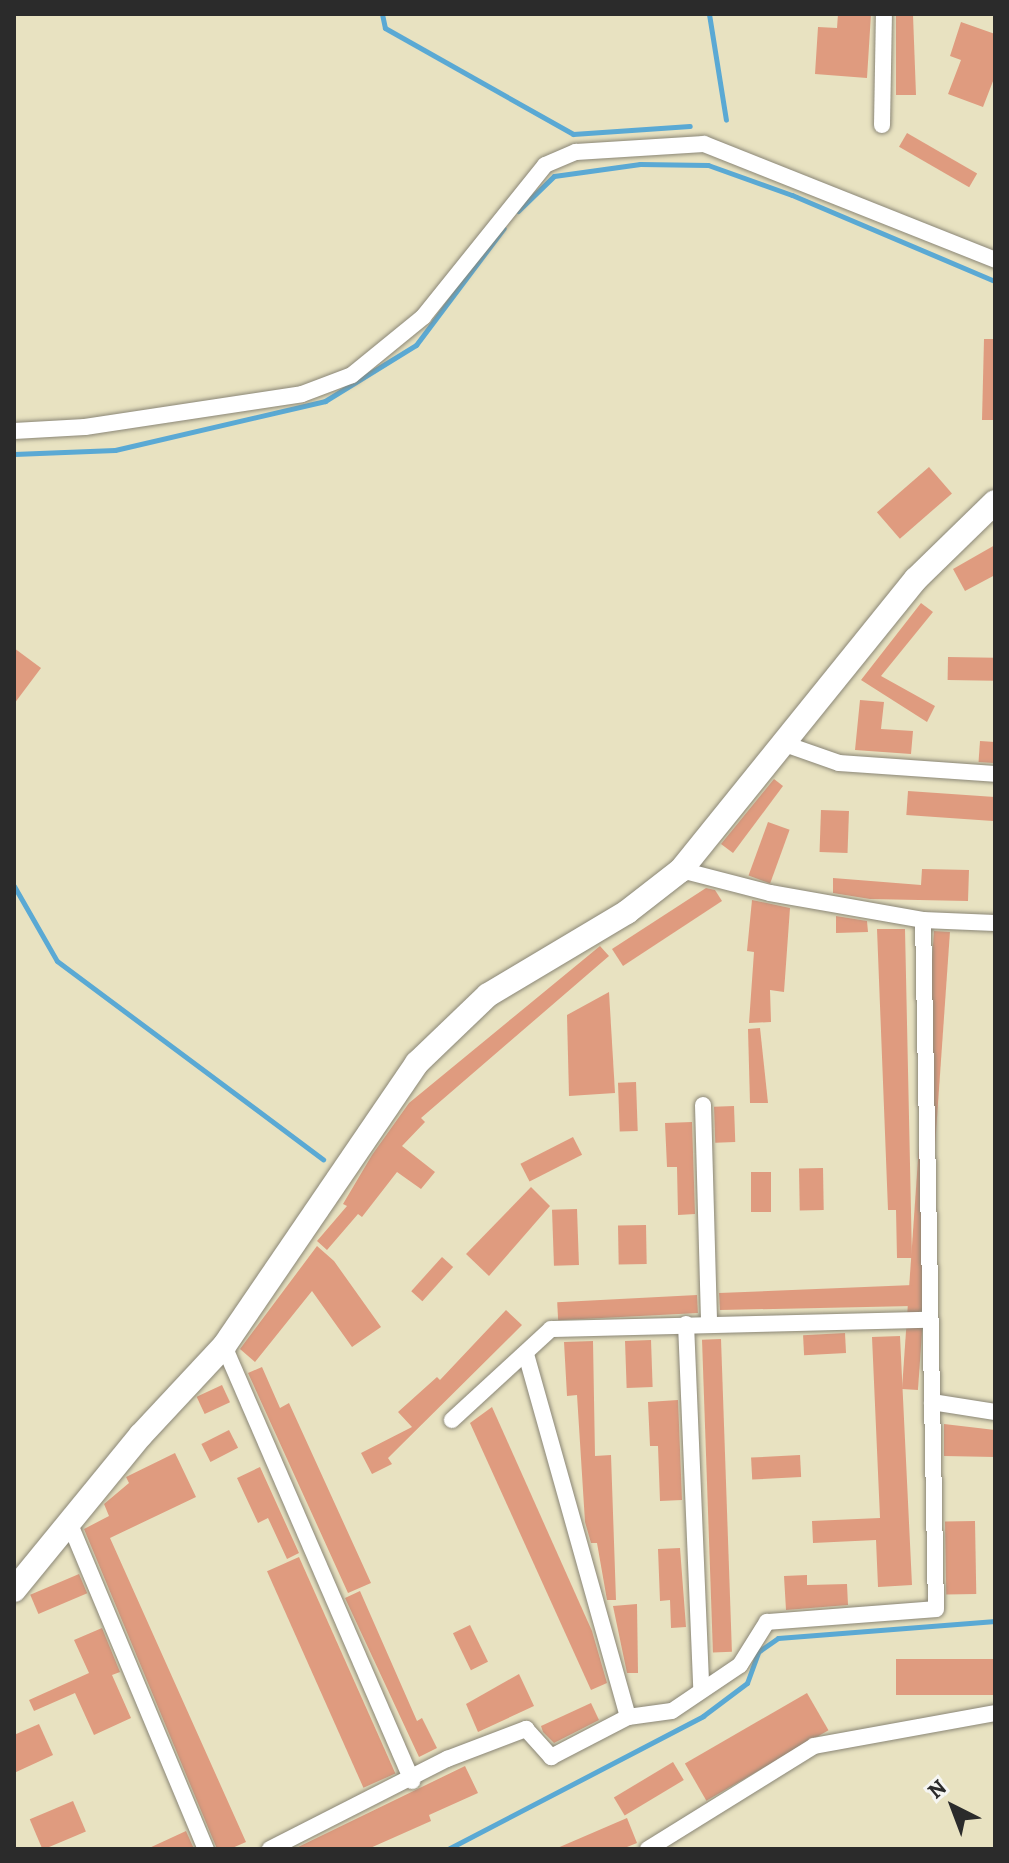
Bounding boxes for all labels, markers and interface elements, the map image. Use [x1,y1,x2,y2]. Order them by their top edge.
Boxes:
north arrow [913,1767,993,1847]
text: N [921,1773,953,1806]

